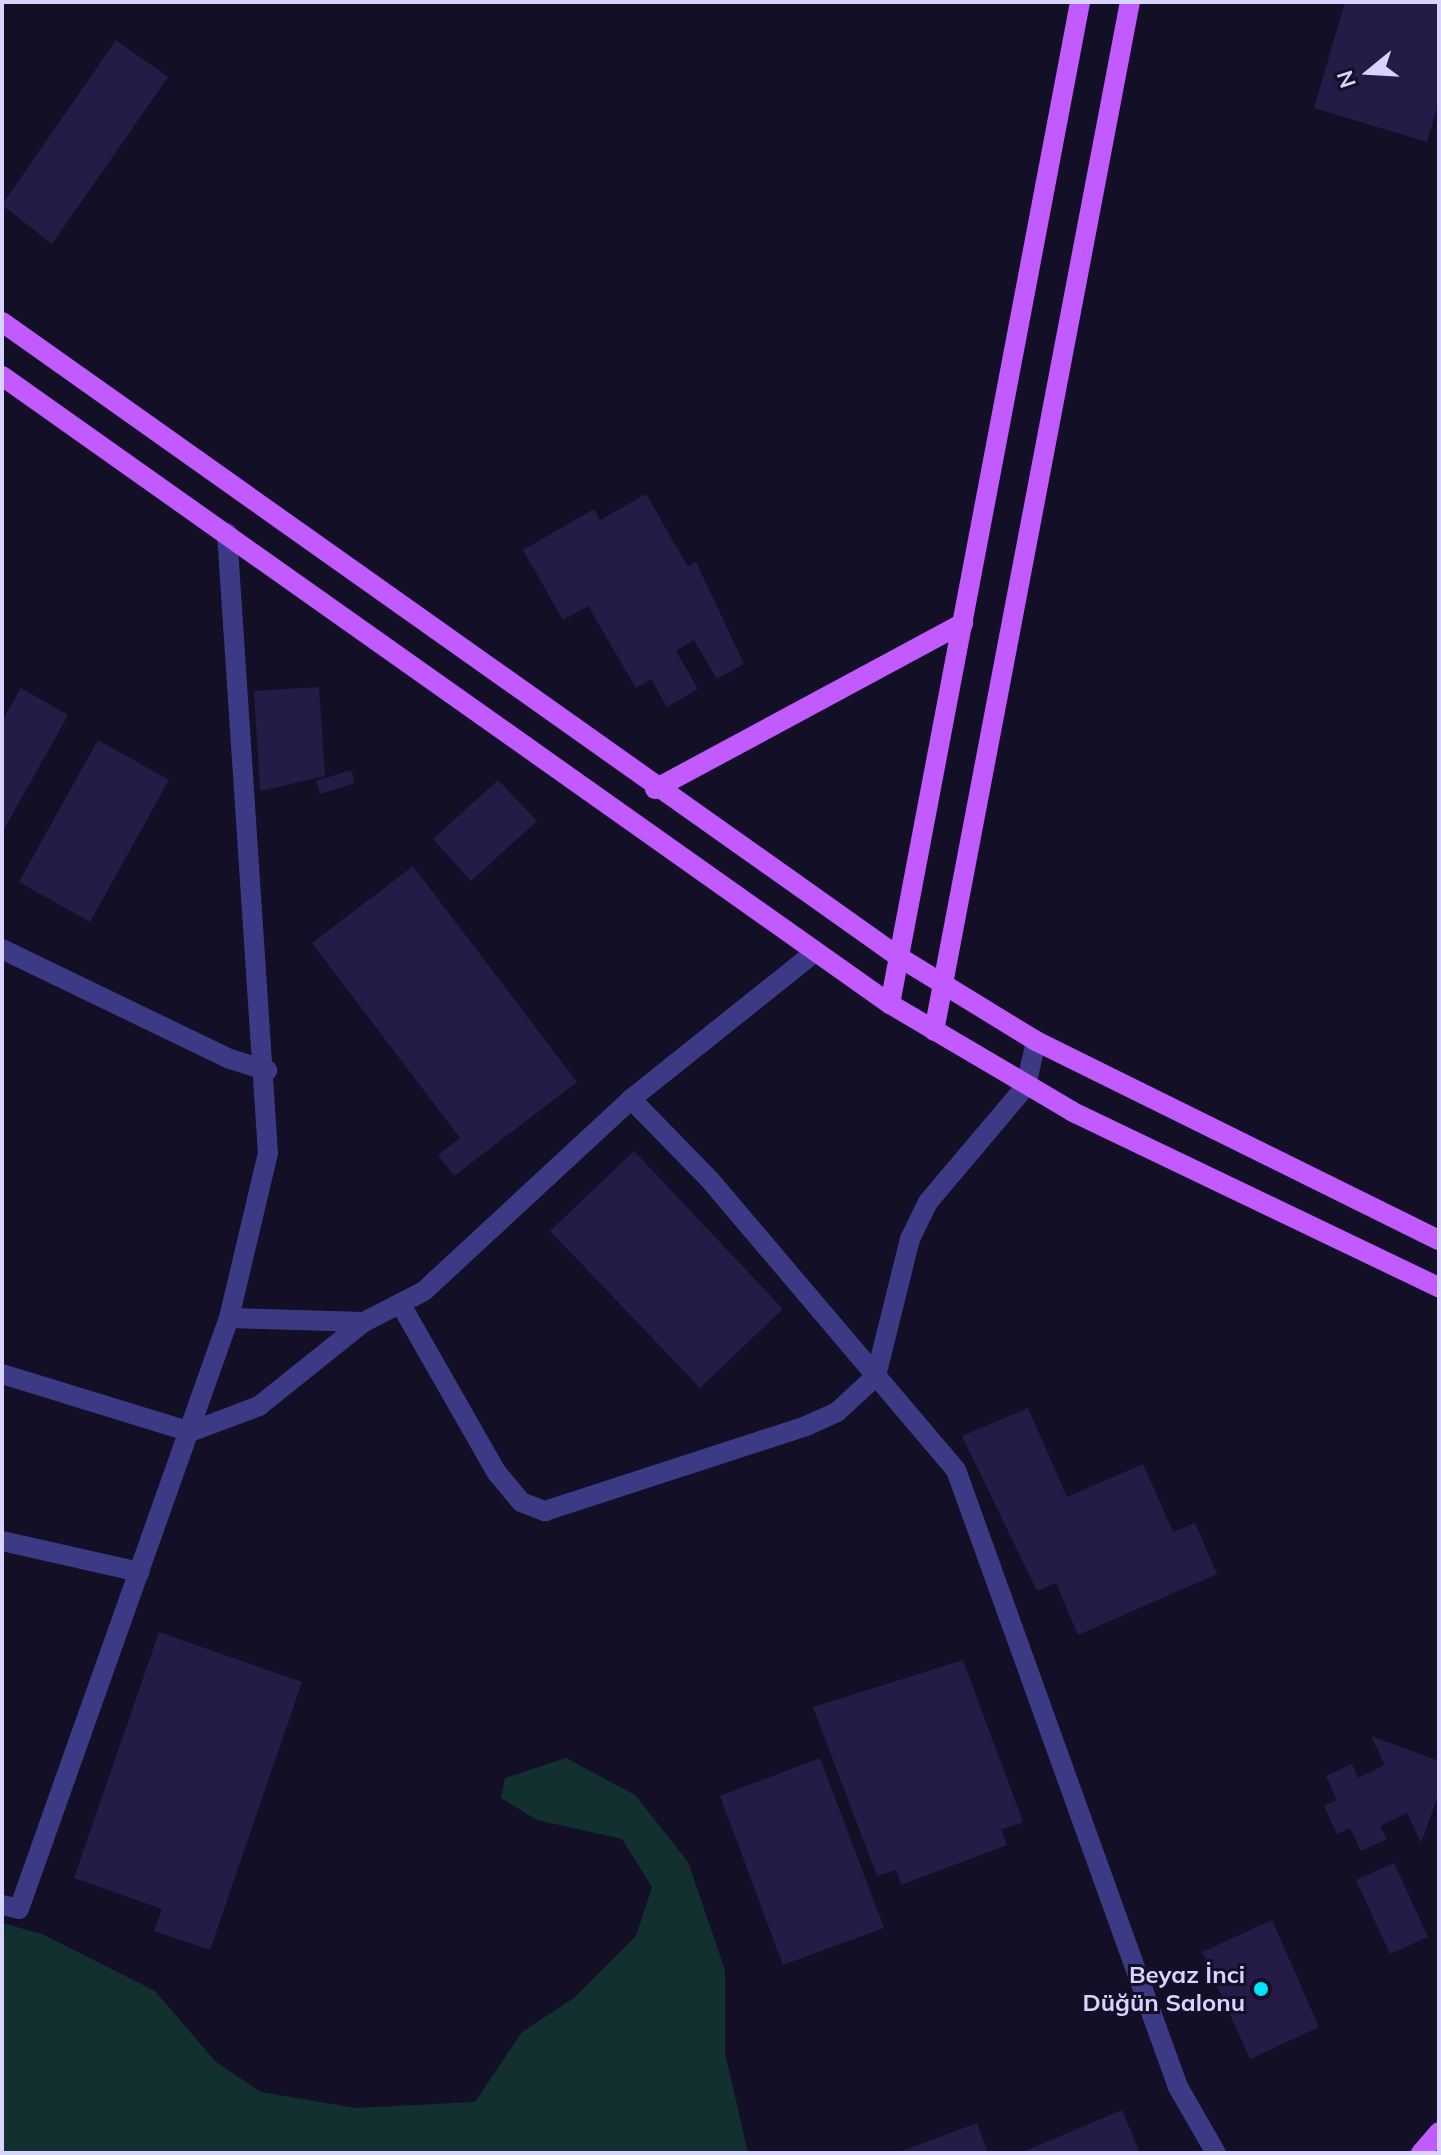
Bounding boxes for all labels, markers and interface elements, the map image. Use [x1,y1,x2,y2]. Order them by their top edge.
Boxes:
north arrow [1329,32,1409,112]
text: N [1330,67,1362,92]
place label: Beyaz İnci Düğün Salonu [1083,1961,1245,2017]
marker: Beyaz İnci Düğün Salonu [1252,1980,1270,1998]

